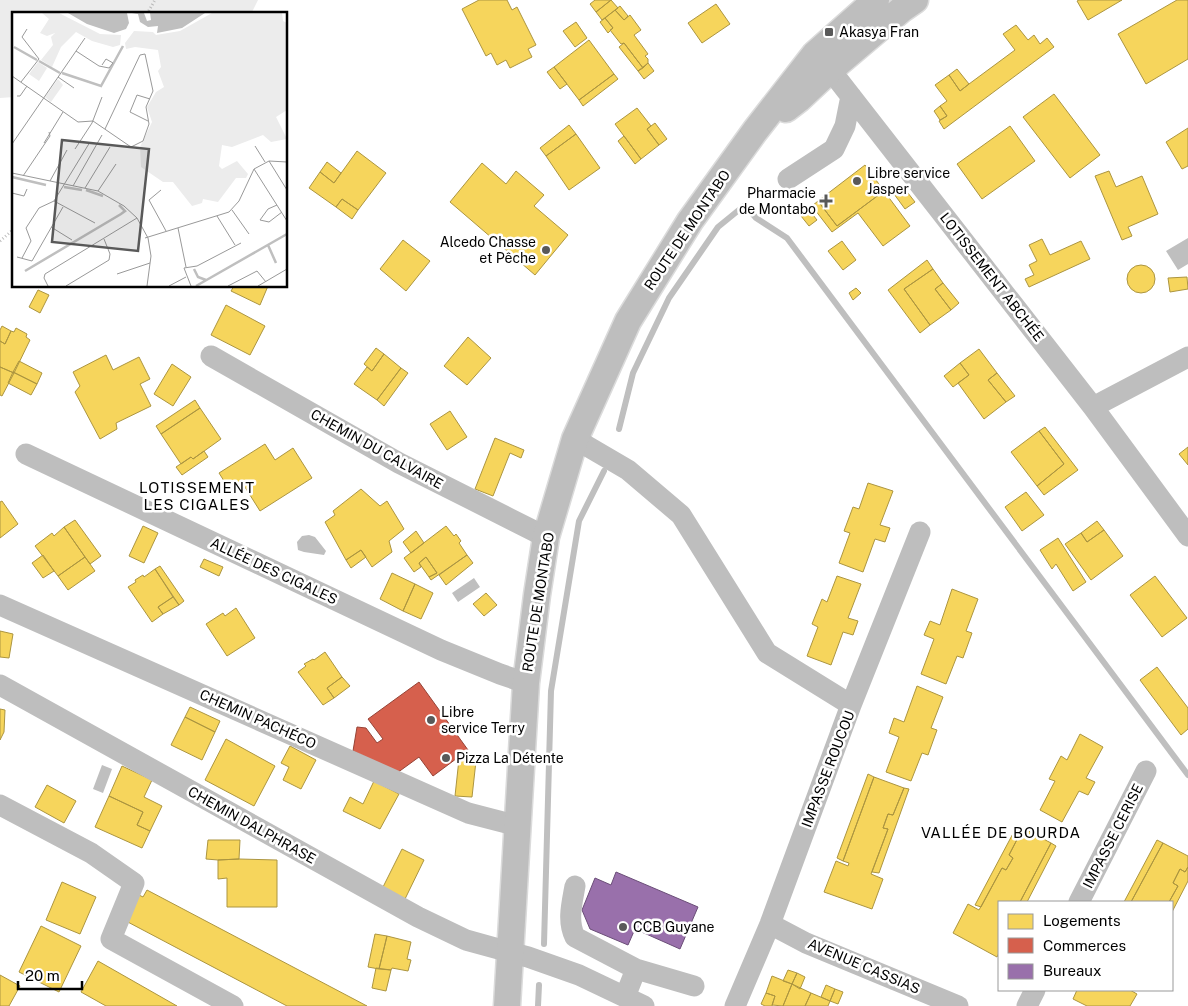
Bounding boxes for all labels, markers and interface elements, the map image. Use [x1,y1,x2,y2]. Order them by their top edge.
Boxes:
inset map [12,12,288,288]
place label: Akasya Fran [839,24,919,40]
marker: Akasya Fran [823,26,835,38]
place label: Libre service Jasper [867,165,950,197]
street label: ROUTE DE MONTABO [641,167,733,293]
marker: Libre service Jasper [851,175,863,187]
place label: Pharmacie de Montabo [739,185,816,217]
marker: Pharmacie de Montabo [820,195,832,207]
street label: LOTISSEMENT ABCHÉE [937,209,1048,344]
place label: Alcedo Chasse et Pêche [440,234,536,266]
marker: Alcedo Chasse et Pêche [540,244,552,256]
street label: CHEMIN DU CALVAIRE [308,406,446,492]
district label: LOTISSEMENT LES CIGALES [139,479,255,513]
street label: ROUTE DE MONTABO [519,531,557,673]
street label: ALLÉE DES CIGALES [208,534,340,607]
street label: CHEMIN PACHÉCO [197,685,319,752]
place label: Libre service Terry [441,704,525,736]
street label: IMPASSE ROUCOU [798,708,858,830]
marker: Libre service Terry [425,714,437,726]
place label: Pizza La Détente [456,750,564,766]
marker: Pizza La Détente [440,752,452,764]
street label: IMPASSE CERISE [1080,781,1146,891]
street label: CHEMIN DALPHRASE [185,783,319,867]
district label: VALLÉE DE BOURDA [921,824,1081,841]
legend [998,901,1173,991]
text: Logements [1043,912,1121,929]
place label: CCB Guyane [633,919,715,935]
marker: CCB Guyane [617,921,629,933]
street label: AVENUE CASSIAS [806,935,922,997]
text: Commerces [1043,937,1126,954]
scale bar [18,958,81,990]
text: Bureaux [1043,962,1101,979]
text: 20 m [25,967,60,984]

